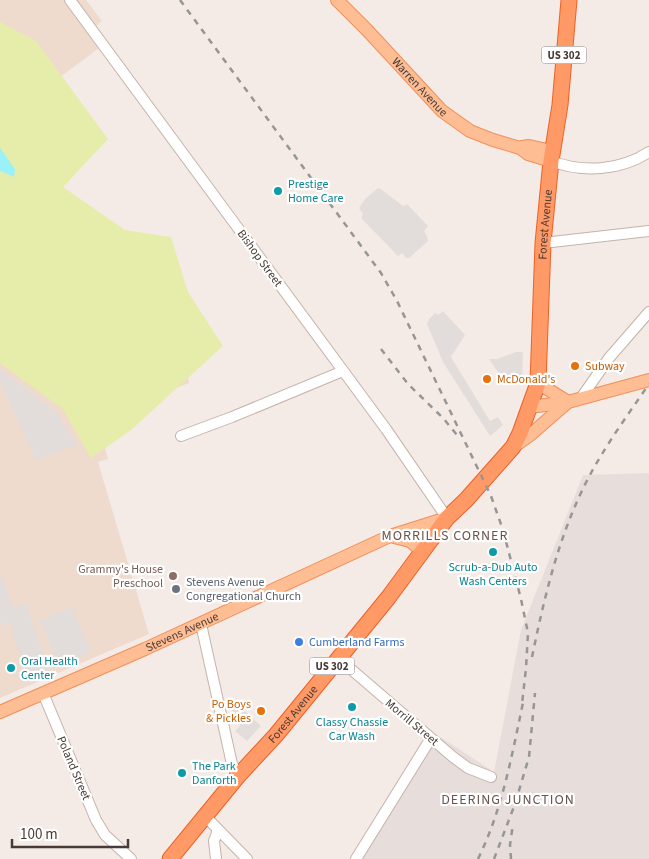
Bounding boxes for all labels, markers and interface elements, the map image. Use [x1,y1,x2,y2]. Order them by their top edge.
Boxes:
road number: US 302 [542,46,586,64]
street label: Warren Avenue [387,54,451,121]
place label: Prestige Home Care [288,176,344,207]
marker: Prestige Home Care [272,185,284,197]
street label: Forest Avenue [534,189,557,260]
street label: Bishop Street [233,226,286,290]
place label: Subway [585,358,625,375]
marker: Subway [569,360,581,372]
place label: McDonald's [497,371,555,388]
marker: McDonald's [481,373,493,385]
district label: MORRILLS CORNER [382,526,508,546]
marker: Scrub-a-Dub Auto Wash Centers [487,546,499,558]
place label: Scrub-a-Dub Auto Wash Centers [448,559,538,590]
place label: Grammy's House Preschool [78,561,163,592]
marker: Grammy's House Preschool [167,570,179,582]
place label: Stevens Avenue Congregational Church [186,574,301,605]
marker: Stevens Avenue Congregational Church [170,583,182,595]
street label: Stevens Avenue [143,608,222,656]
place label: Cumberland Farms [309,634,404,651]
marker: Cumberland Farms [293,636,305,648]
place label: Oral Health Center [21,653,78,684]
road number: US 302 [310,658,354,674]
marker: Oral Health Center [5,662,17,674]
street label: Forest Avenue [264,682,322,747]
street label: Morrill Street [381,695,442,750]
place label: Po Boys & Pickles [206,696,251,727]
marker: Classy Chassie Car Wash [346,701,358,713]
marker: Po Boys & Pickles [255,705,267,717]
place label: Classy Chassie Car Wash [316,714,388,745]
street label: Poland Street [52,734,95,803]
place label: The Park Danforth [192,758,237,789]
marker: The Park Danforth [176,767,188,779]
district label: DEERING JUNCTION [441,790,575,810]
scale bar [12,816,129,848]
text: 100 m [20,824,58,845]

